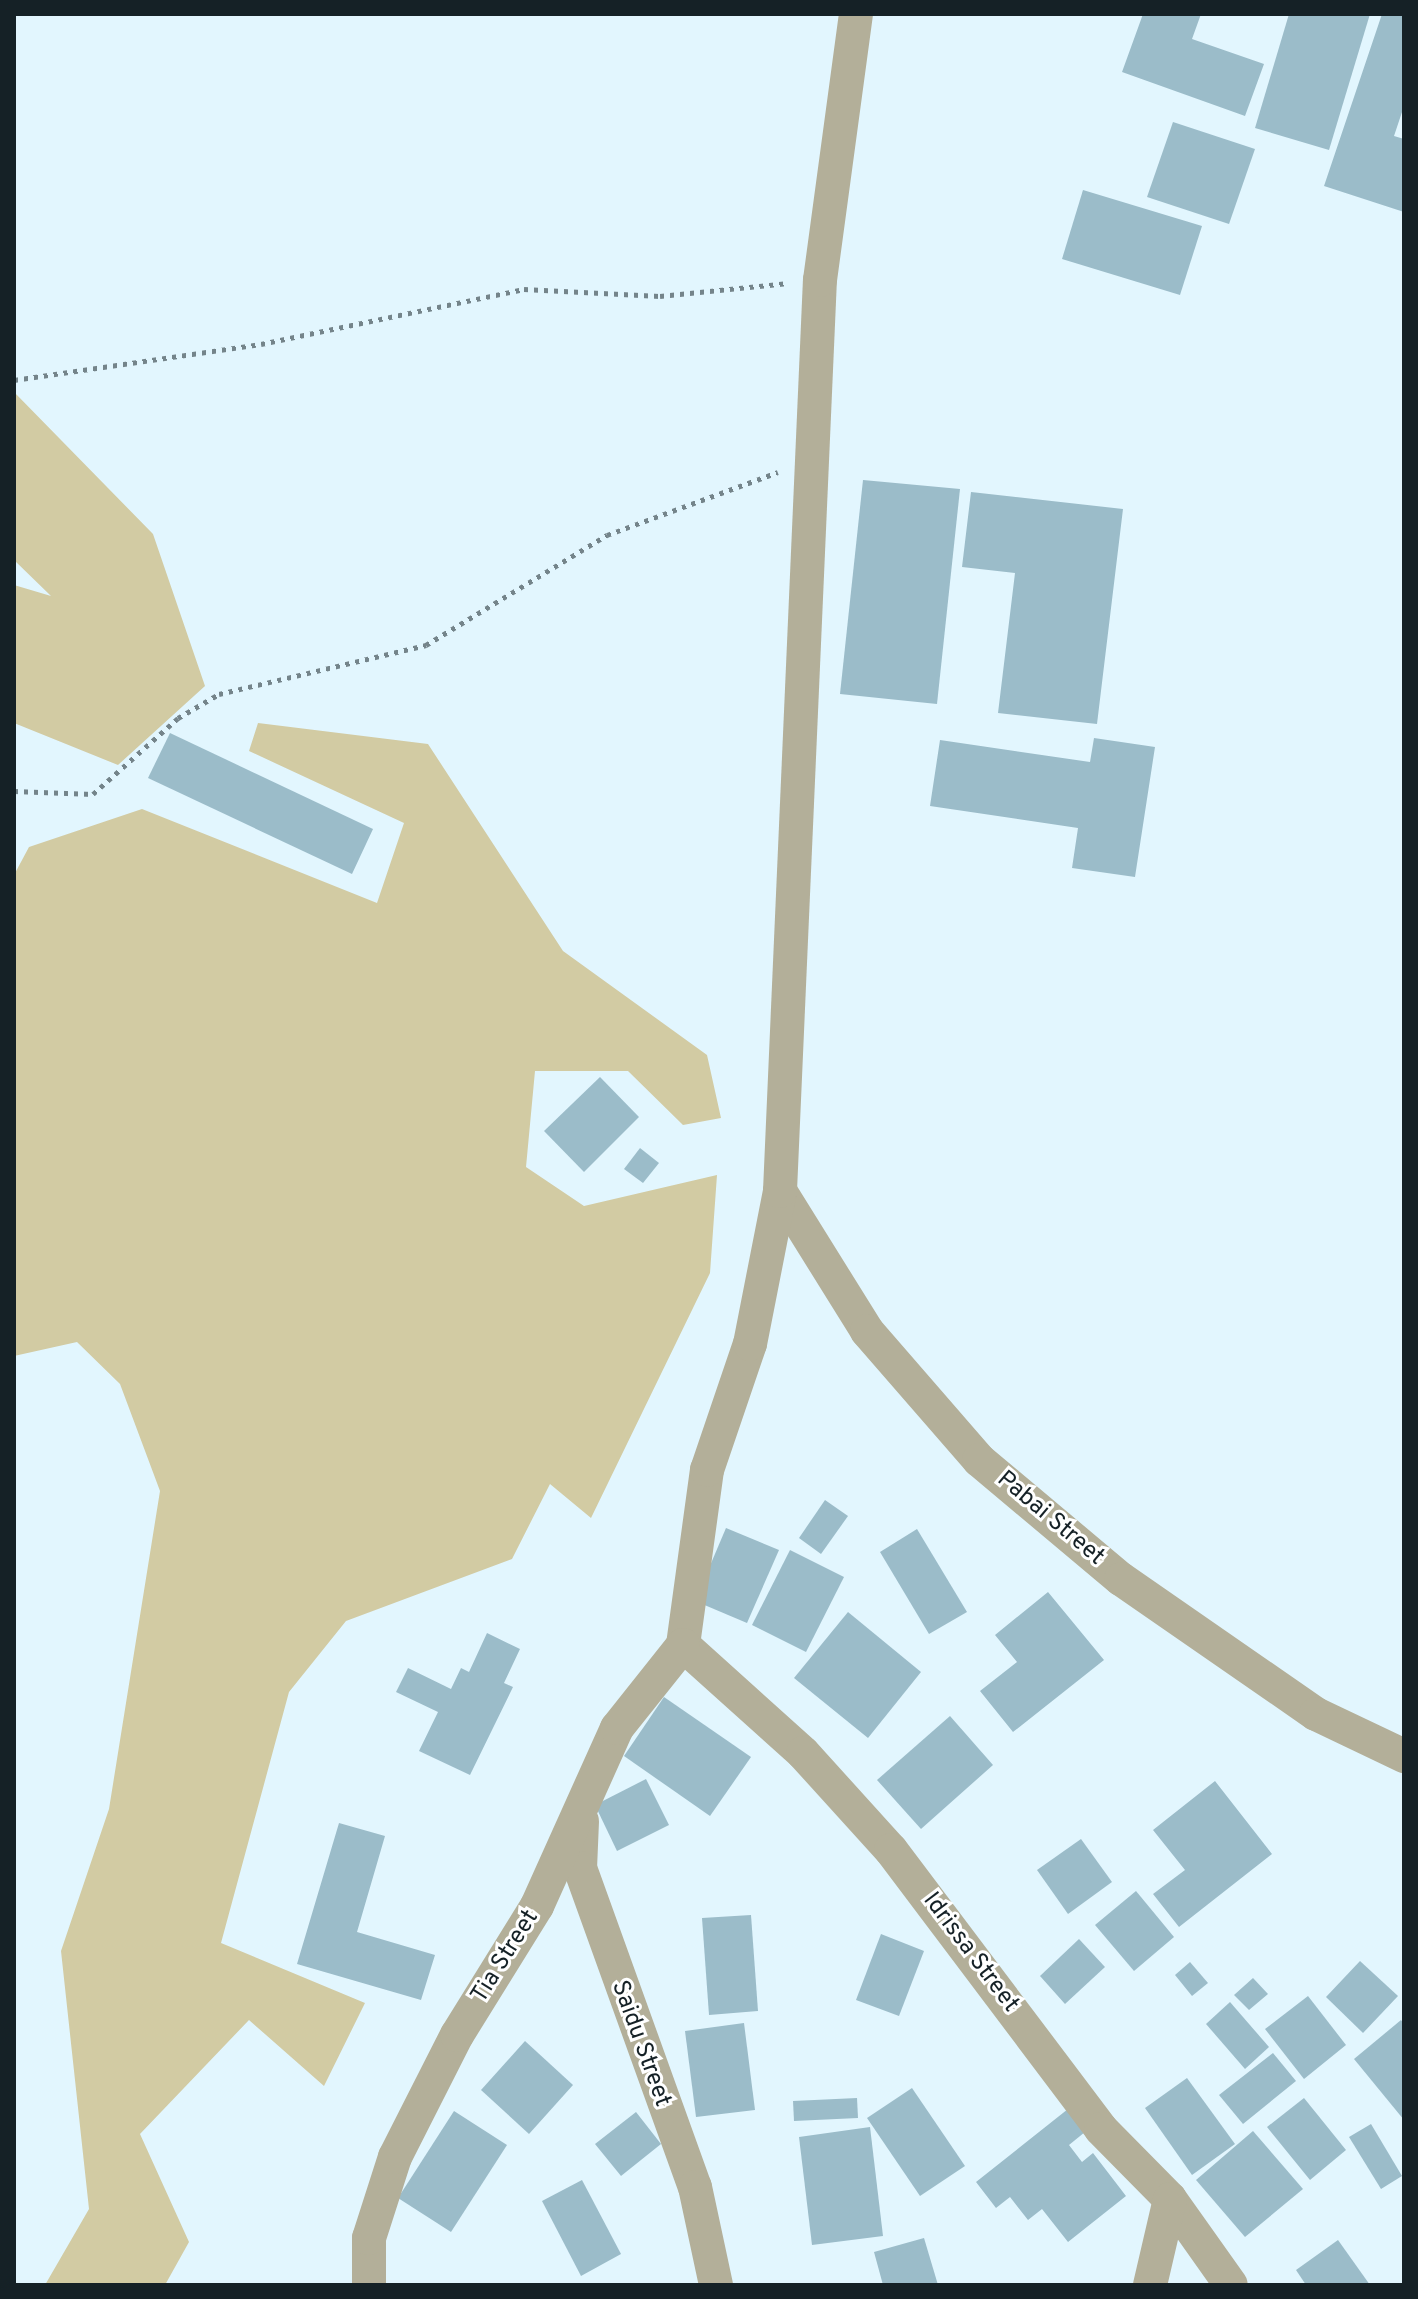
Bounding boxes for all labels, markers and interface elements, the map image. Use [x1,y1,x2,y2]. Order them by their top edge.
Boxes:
street label: Pabai Street [990,1466,1110,1572]
street label: Idrissa Street [916,1888,1024,2018]
street label: Tia Street [466,1905,546,2009]
street label: Saidu Street [604,1977,676,2111]

